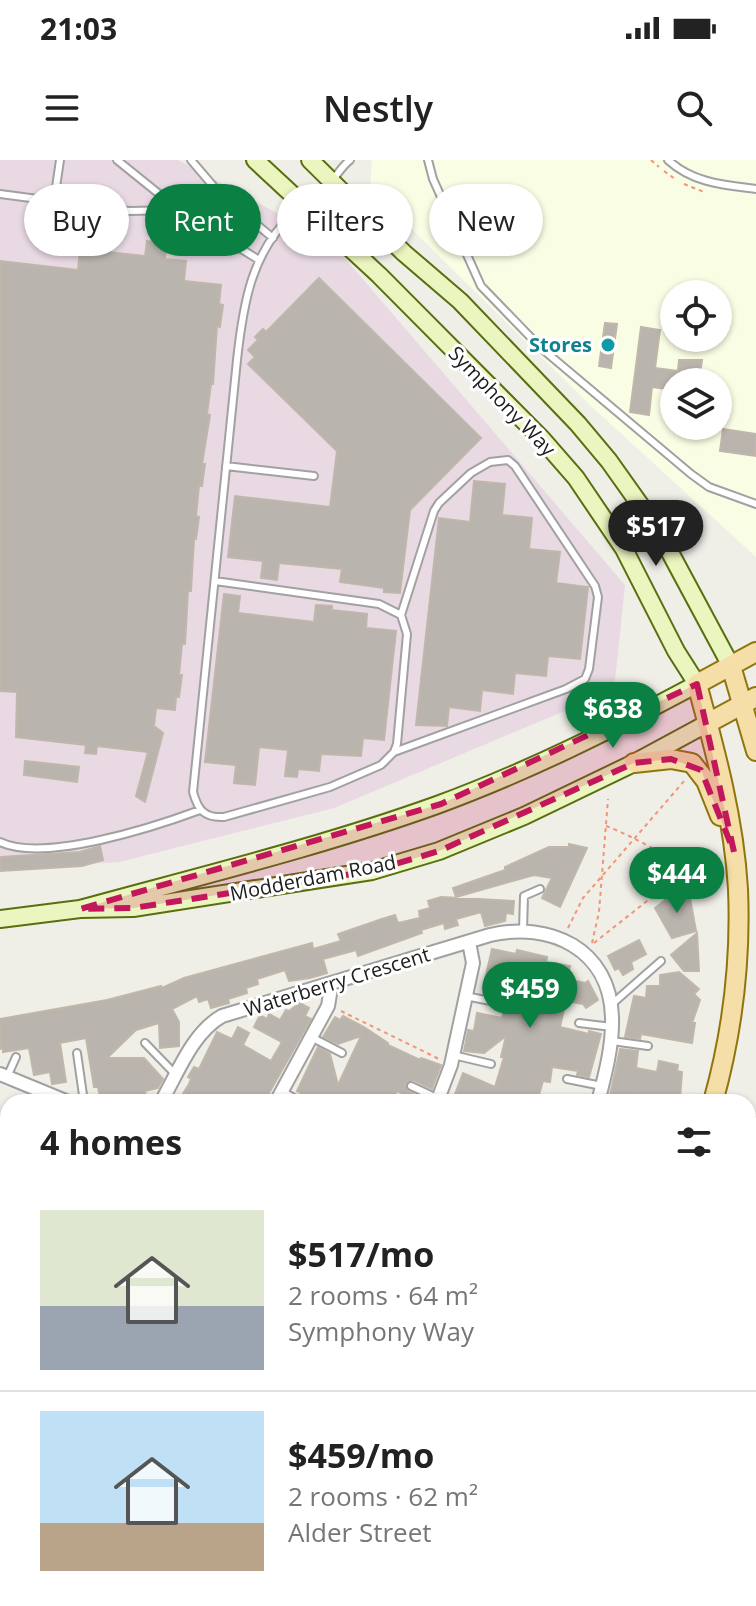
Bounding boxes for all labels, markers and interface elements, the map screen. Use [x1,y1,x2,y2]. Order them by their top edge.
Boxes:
text: 21:03 [40,8,117,49]
text: Nestly [323,84,433,133]
icon: menu [40,86,84,130]
icon: search [672,86,716,130]
chip: Buy [24,184,129,256]
chip: Rent [145,184,261,256]
chip: Filters [277,184,413,256]
chip: New [429,184,543,256]
map controls [660,280,732,440]
button: locate [660,280,732,352]
place label: Stores [529,331,592,358]
marker: Stores [599,336,617,354]
street label: Symphony Way [443,340,562,462]
button: layers [660,368,732,440]
pin: $517 [609,500,703,568]
text: $517 [626,508,686,544]
pin: $638 [566,682,660,750]
text: $638 [583,690,643,726]
pin: $444 [630,847,724,915]
street label: Modderdam Road [228,848,398,907]
text: $444 [647,855,707,891]
street label: Waterberry Crescent [241,940,433,1023]
pin: $459 [483,962,577,1030]
text: $459 [500,970,560,1006]
text: 4 homes [40,1119,182,1165]
icon: filters [672,1120,716,1164]
text: $517/mo [288,1231,434,1277]
icon: home [104,1242,200,1338]
text: 2 rooms · 64 m² [288,1277,478,1313]
text: Symphony Way [288,1313,474,1349]
text: $459/mo [288,1432,434,1478]
icon: home [104,1443,200,1539]
text: 2 rooms · 62 m² [288,1478,478,1514]
text: Alder Street [288,1514,432,1550]

